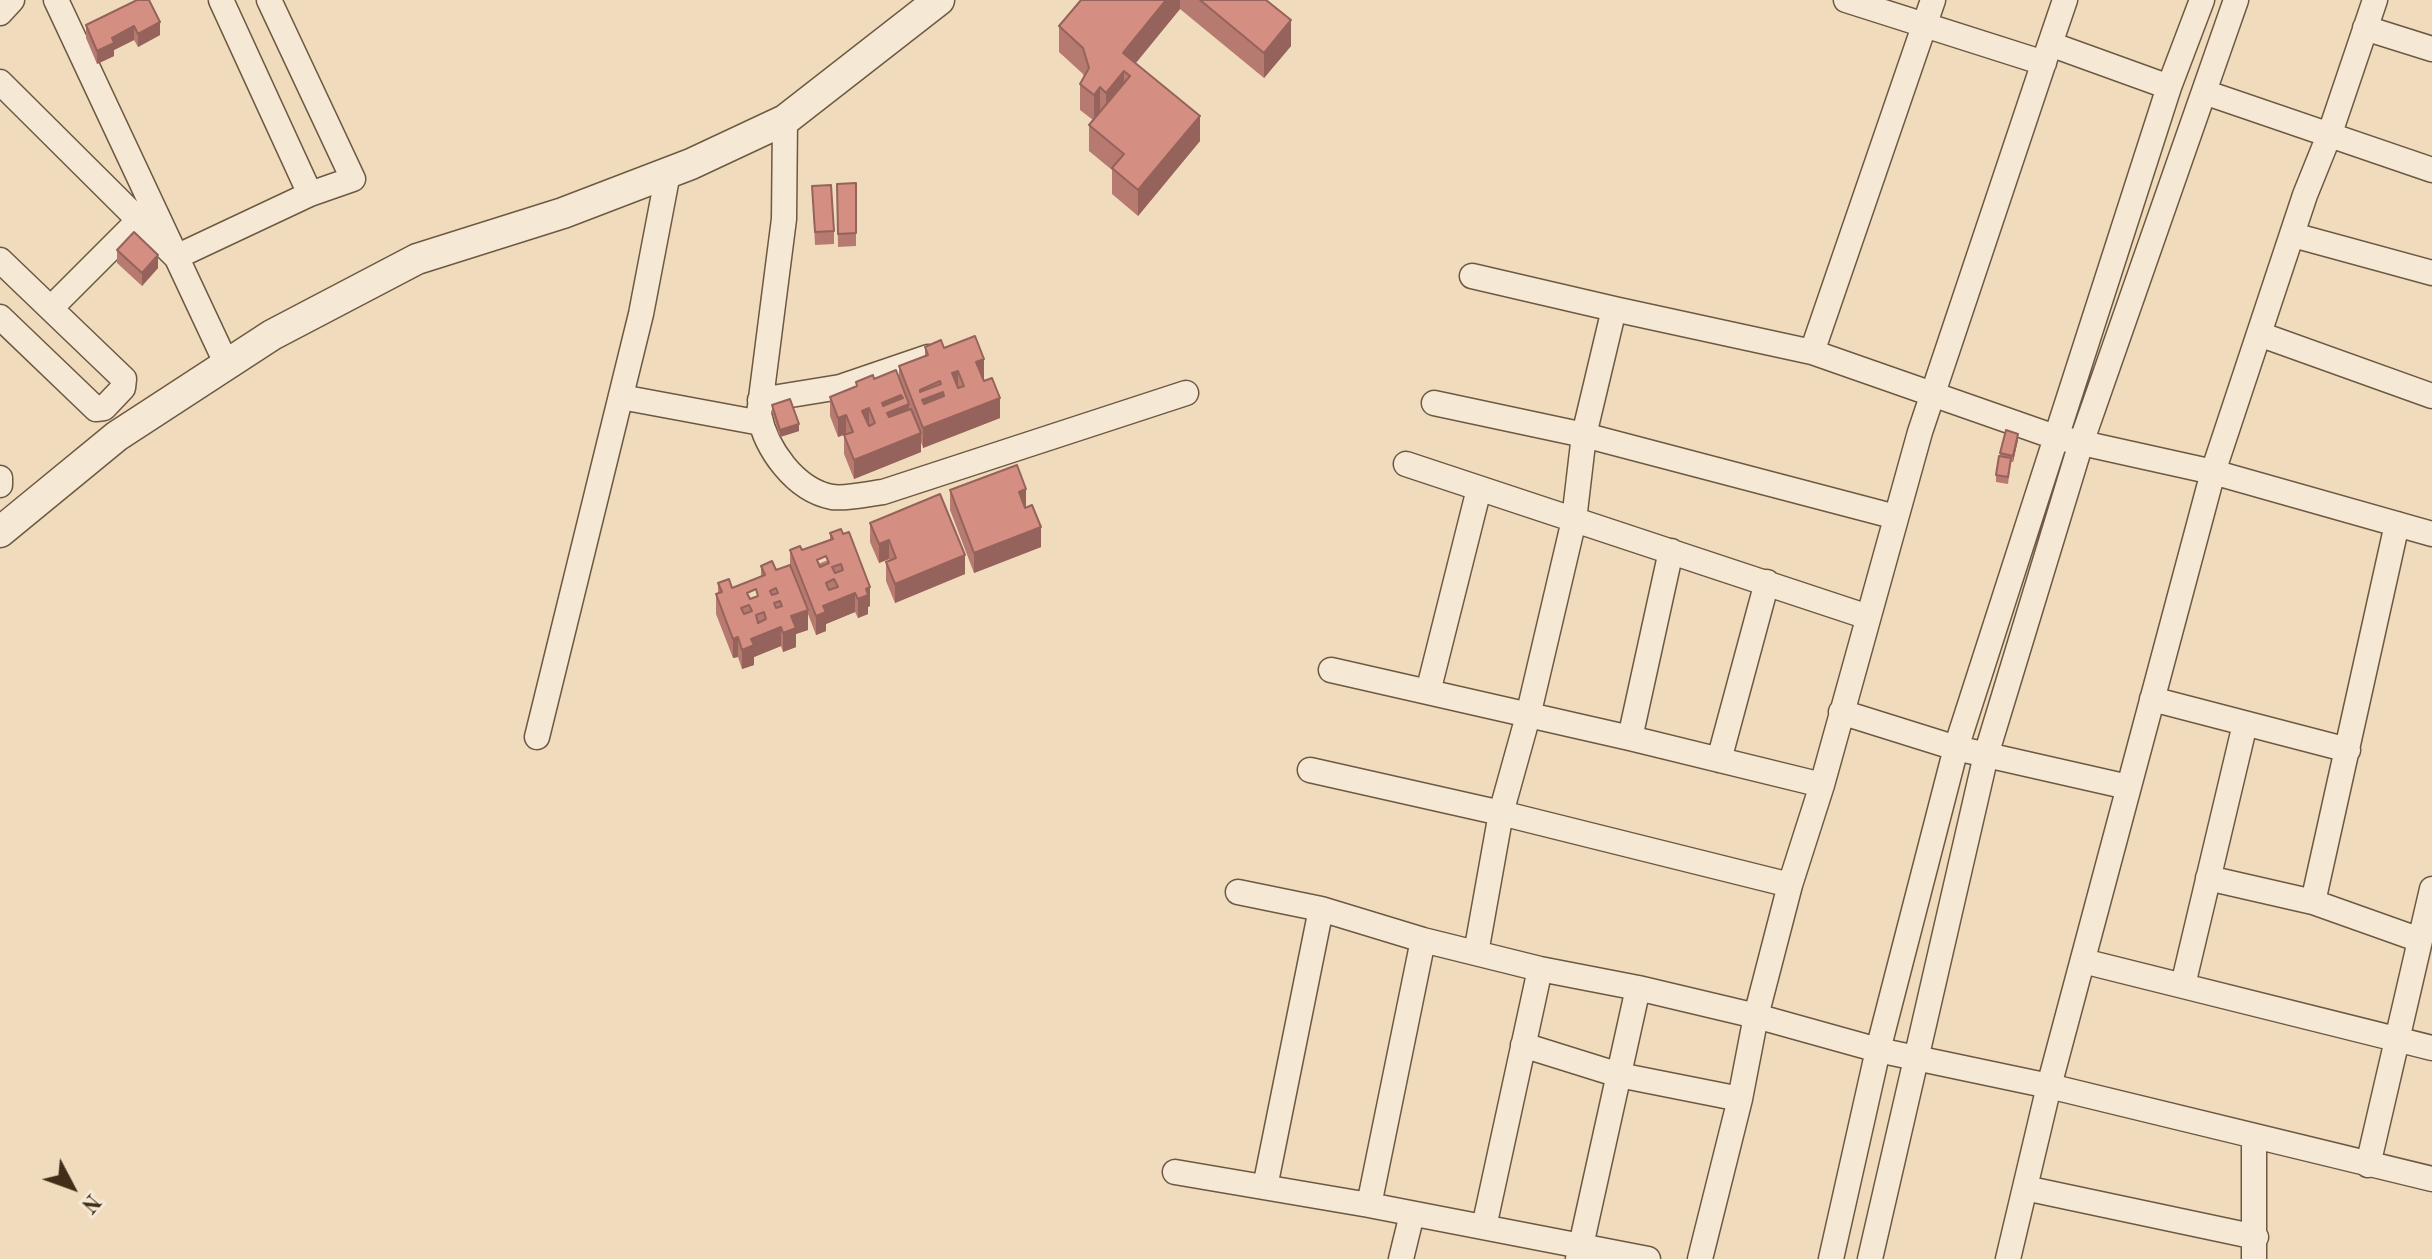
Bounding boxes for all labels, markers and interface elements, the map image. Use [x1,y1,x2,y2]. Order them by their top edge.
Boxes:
north arrow [32,1147,112,1227]
text: N [76,1189,104,1216]

